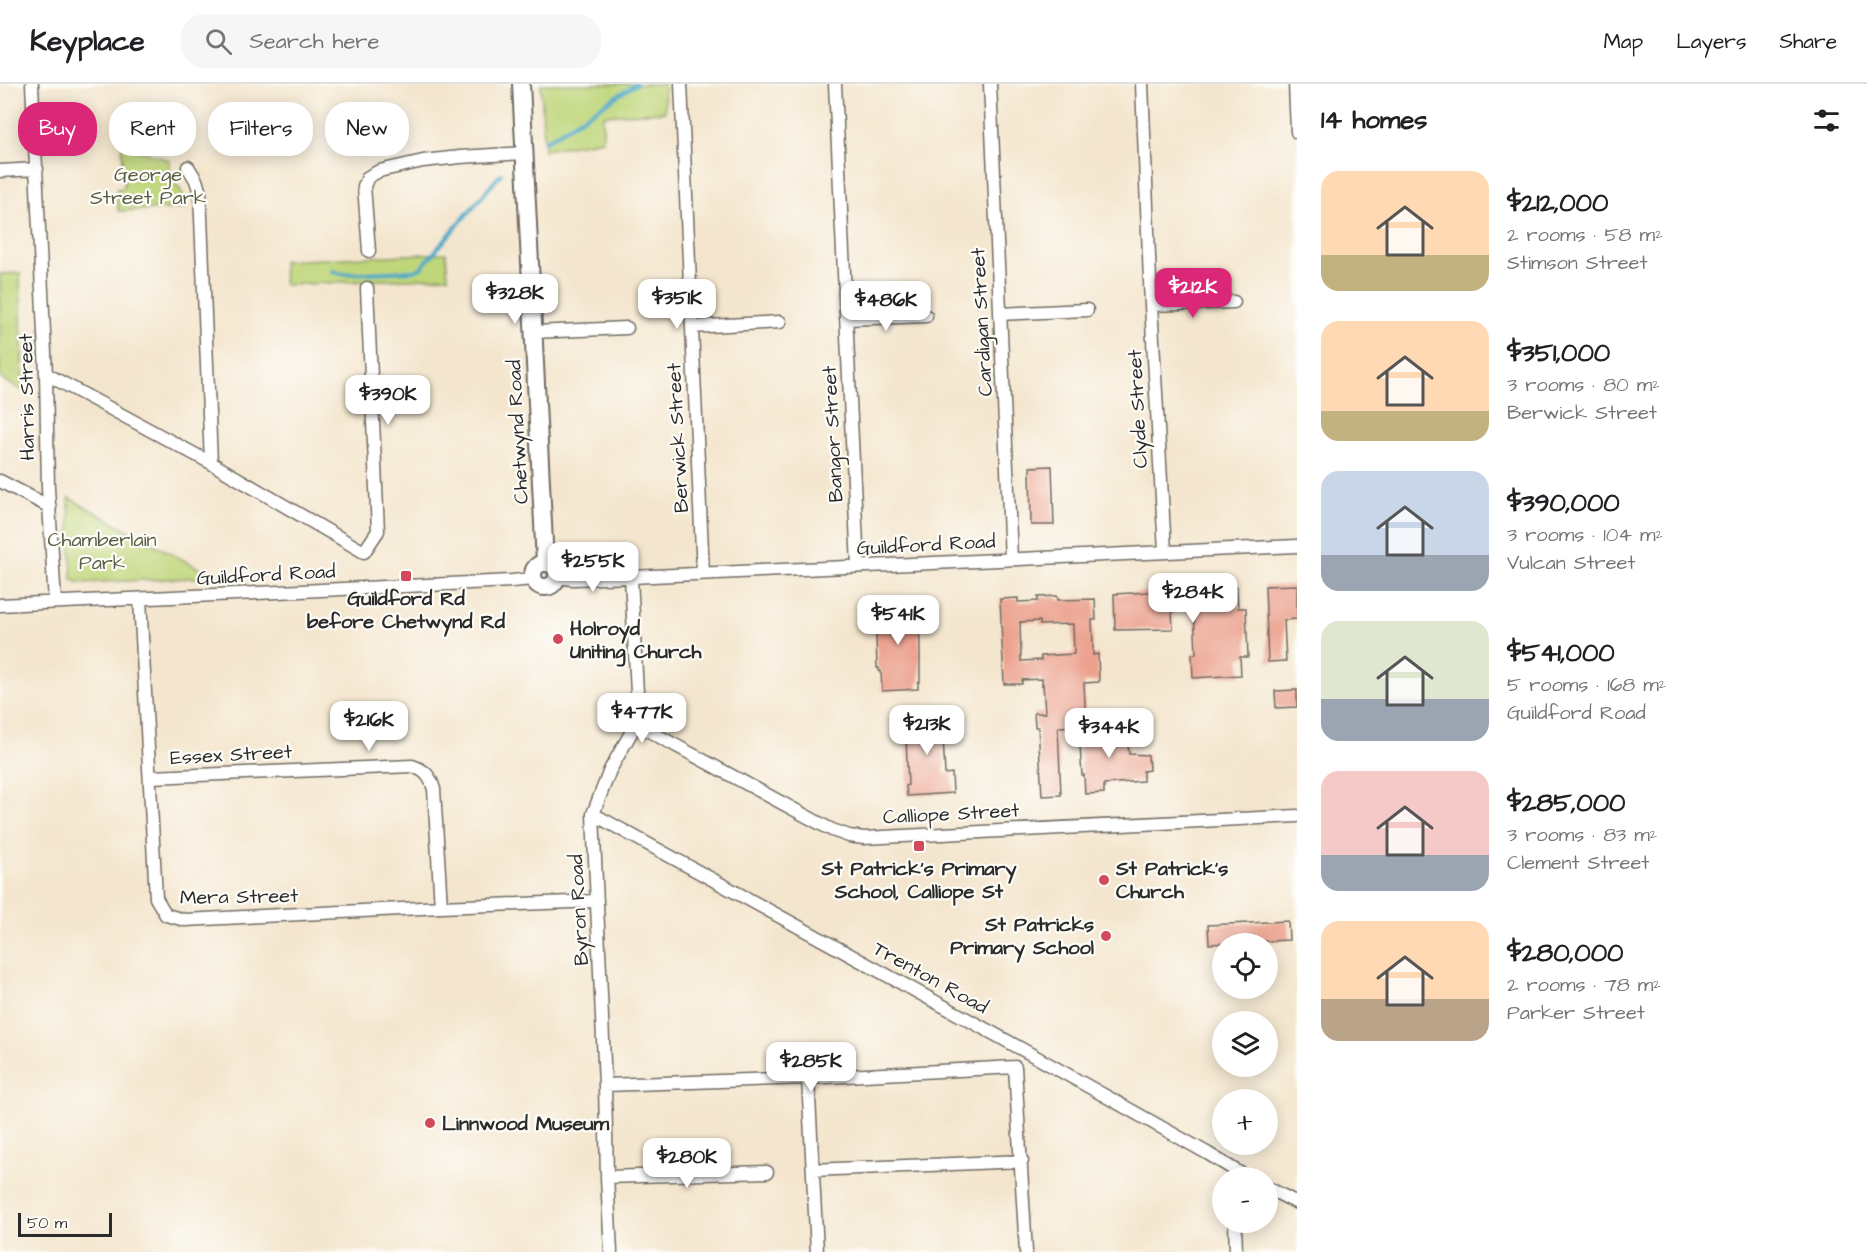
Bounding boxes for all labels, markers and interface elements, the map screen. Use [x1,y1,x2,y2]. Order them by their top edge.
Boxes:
search box [181,14,601,68]
text: Keyplace [30,22,145,61]
icon: search [202,25,235,58]
text: Search here [250,26,379,57]
text: Map [1603,27,1643,56]
text: Layers [1676,27,1746,56]
text: Share [1779,27,1837,56]
chip: Buy [18,102,97,156]
chip: Rent [109,102,196,156]
chip: Filters [208,102,313,156]
chip: New [325,102,409,156]
text: 14 homes [1321,102,1427,138]
icon: filters [1810,104,1843,137]
park label: George Street Park [90,161,206,212]
text: $212,000 [1507,185,1608,221]
icon: home [1369,195,1441,267]
text: 2 rooms · 58 m² [1507,221,1663,249]
street label: Cardigan Street [964,247,1001,397]
text: Stimson Street [1507,249,1648,277]
pin: $212K [1151,268,1235,319]
text: $212K [1169,273,1217,301]
pin: $328K [473,274,557,325]
text: $328K [486,279,544,307]
pin: $351K [635,279,719,330]
pin: $486K [844,281,928,332]
text: $351K [652,284,702,312]
text: $486K [855,286,917,314]
street label: Harris Street [12,333,42,461]
text: $351,000 [1507,335,1610,371]
icon: home [1369,345,1441,417]
street label: Clyde Street [1121,349,1156,469]
street label: Chetwynd Road [500,359,537,505]
street label: Berwick Street [660,362,696,514]
street label: Bangor Street [815,365,852,503]
text: 3 rooms · 80 m² [1507,371,1660,399]
pin: $390K [346,375,430,426]
text: $390K [359,380,417,408]
text: Berwick Street [1507,399,1657,427]
text: $390,000 [1507,485,1620,521]
icon: home [1369,495,1441,567]
text: 3 rooms · 104 m² [1507,521,1663,549]
park label: Chamberlain Park [47,526,157,577]
street label: Guildford Road [856,527,996,563]
pin: $255K [551,542,635,593]
text: $255K [561,547,625,575]
text: Vulcan Street [1507,549,1635,577]
street label: Guildford Road [196,557,336,593]
marker: Guildford Rd before Chetwynd Rd [399,569,413,583]
pin: $284K [1151,573,1235,624]
text: $284K [1162,578,1224,606]
place label: Guildford Rd before Chetwynd Rd [307,585,506,637]
pin: $541K [856,595,940,646]
text: $541K [871,600,925,628]
place label: Holroyd Uniting Church [570,615,703,667]
marker: Holroyd Uniting Church [551,632,565,646]
text: $541,000 [1507,635,1615,671]
icon: home [1369,645,1441,717]
text: 5 rooms · 168 m² [1507,671,1666,699]
pin: $477K [600,693,684,744]
text: $477K [611,698,673,726]
text: Guildford Road [1507,699,1646,727]
pin: $216K [327,701,411,752]
pin: $213K [885,705,969,756]
text: $216K [344,706,394,734]
pin: $344K [1067,708,1151,759]
text: $213K [903,710,951,738]
text: $344K [1079,713,1139,741]
street label: Essex Street [169,738,293,772]
text: $285,000 [1507,785,1625,821]
icon: home [1369,795,1441,867]
street label: Calliope Street [882,796,1020,832]
text: 3 rooms · 83 m² [1507,821,1657,849]
marker: St Patrick's Primary School, Calliope St [912,839,926,853]
text: Clement Street [1507,849,1649,877]
street label: Byron Road [562,854,597,966]
place label: St Patrick's Primary School, Calliope St [821,855,1016,906]
place label: St Patrick's Church [1115,855,1228,906]
marker: St Patrick's Church [1097,873,1111,887]
street label: Mera Street [180,882,298,912]
place label: St Patricks Primary School [950,911,1094,963]
marker: St Patricks Primary School [1099,929,1113,943]
map controls [1212,933,1278,1233]
button: locate [1212,933,1278,999]
street label: Trenton Road [868,935,993,1021]
text: $280,000 [1507,935,1623,971]
icon: home [1369,945,1441,1017]
text: 2 rooms · 78 m² [1507,971,1661,999]
text: Parker Street [1507,999,1645,1027]
button: layers [1212,1011,1278,1077]
pin: $285K [769,1042,853,1093]
text: $285K [780,1047,842,1075]
button: + [1212,1089,1278,1155]
place label: Linnwood Museum [442,1110,610,1138]
marker: Linnwood Museum [423,1116,437,1130]
pin: $280K [645,1138,729,1189]
text: $280K [657,1143,717,1171]
button: − [1212,1167,1278,1233]
scale bar [18,1210,112,1238]
text: 50 m [27,1212,67,1234]

